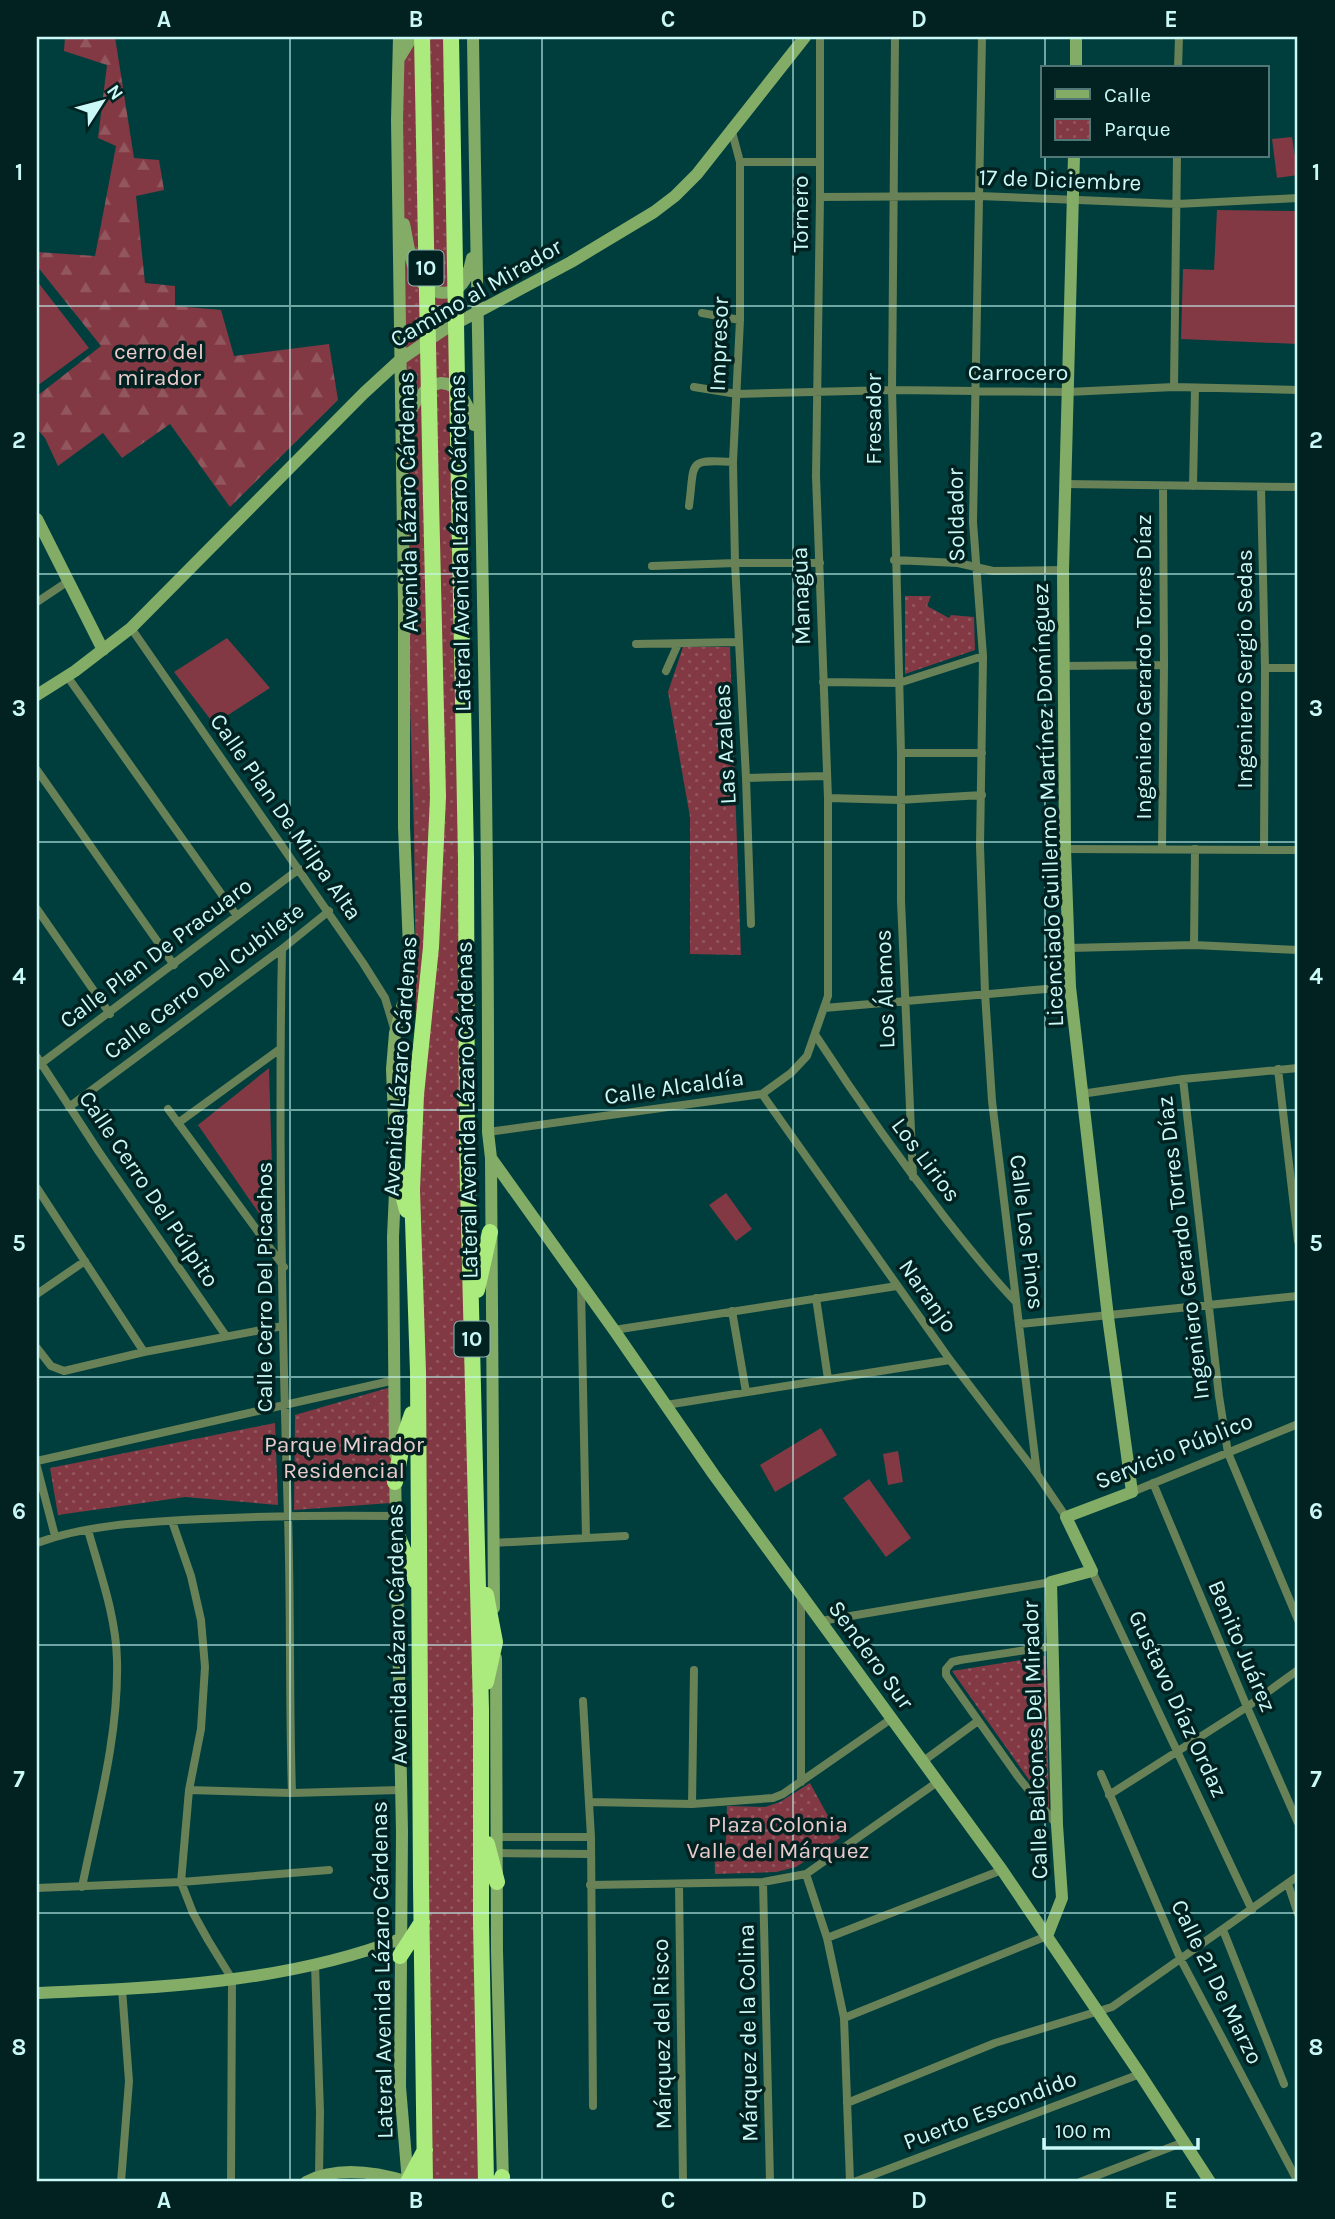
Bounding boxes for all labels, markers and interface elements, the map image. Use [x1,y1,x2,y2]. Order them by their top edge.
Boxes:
text: A [157,6,171,33]
text: B [409,6,423,33]
text: C [661,6,675,33]
text: D [911,6,927,33]
text: E [1164,6,1178,33]
north arrow [66,66,136,136]
legend [1041,66,1268,158]
text: N [102,81,128,105]
text: Calle [1104,83,1151,107]
text: Parque [1104,117,1171,141]
text: 1 [15,159,23,186]
text: 1 [1312,159,1320,186]
street label: 17 de Diciembre [978,164,1142,196]
street label: Tornero [787,175,814,253]
street label: Camino al Mirador [385,233,567,353]
road number: 10 [408,250,444,286]
street label: Impresor [704,296,734,392]
park label: cerro del mirador [114,338,204,391]
street label: Carrocero [968,359,1068,386]
street label: Avenida Lázaro Cárdenas [392,371,424,633]
street label: Fresador [860,373,887,465]
street label: Lateral Avenida Lázaro Cárdenas [444,374,476,712]
text: 2 [12,427,26,454]
text: 2 [1309,427,1323,454]
street label: Soldador [942,467,970,562]
street label: Ingeniero Gerardo Torres Díaz [1130,514,1157,820]
street label: Managua [786,546,816,646]
street label: Ingeniero Sergio Sedas [1231,549,1258,789]
street label: Licenciado Guillermo Martínez Domínguez [1027,583,1069,1027]
street label: Las Azaleas [708,683,742,805]
text: 3 [12,695,26,722]
text: 3 [1309,695,1323,722]
street label: Calle Plan De Milpa Alta [204,709,368,925]
street label: Calle Plan De Pracuaro [55,872,257,1034]
street label: Calle Cerro Del Cubilete [99,897,309,1065]
street label: Los Álamos [869,929,901,1049]
street label: Avenida Lázaro Cárdenas [377,935,423,1197]
street label: Lateral Avenida Lázaro Cárdenas [451,941,483,1279]
text: 4 [12,963,26,990]
text: 4 [1309,963,1323,990]
street label: Calle Alcaldía [602,1064,746,1110]
street label: Calle Cerro Del Púlpito [73,1086,225,1292]
street label: Ingeniero Gerardo Torres Díaz [1151,1095,1215,1401]
street label: Los Lirios [886,1113,966,1207]
street label: Calle Los Pinos [1004,1153,1050,1311]
street label: Calle Cerro Del Picachos [251,1162,278,1412]
text: 5 [12,1230,26,1257]
text: 5 [1309,1230,1323,1257]
street label: Naranjo [893,1254,963,1338]
road number: 10 [454,1322,490,1356]
street label: Servicio Público [1091,1407,1257,1495]
park label: Parque Mirador Residencial [264,1431,425,1484]
text: 6 [12,1498,26,1525]
text: 6 [1309,1498,1323,1525]
street label: Avenida Lázaro Cárdenas [381,1503,413,1765]
street label: Benito Juárez [1202,1576,1282,1716]
street label: Sendero Sur [823,1595,920,1715]
street label: Calle Balcones Del Mirador [1017,1600,1053,1880]
street label: Gustavo Díaz Ordaz [1123,1606,1233,1802]
text: 7 [13,1766,25,1793]
text: 7 [1310,1766,1322,1793]
street label: Lateral Avenida Lázaro Cárdenas [366,1801,398,2139]
park label: Plaza Colonia Valle del Márquez [687,1811,869,1864]
street label: Calle 21 De Marzo [1165,1895,1269,2069]
street label: Márquez de la Colina [733,1924,763,2142]
street label: Márquez del Risco [647,1938,677,2130]
text: 8 [12,2034,26,2061]
text: 8 [1309,2034,1323,2061]
street label: Puerto Escondido [900,2065,1080,2155]
scale bar [1044,2107,1198,2151]
text: 100 m [1055,2119,1112,2143]
text: A [157,2187,171,2214]
text: B [409,2187,423,2214]
text: C [661,2187,675,2214]
text: D [911,2187,927,2214]
text: E [1164,2187,1178,2214]

